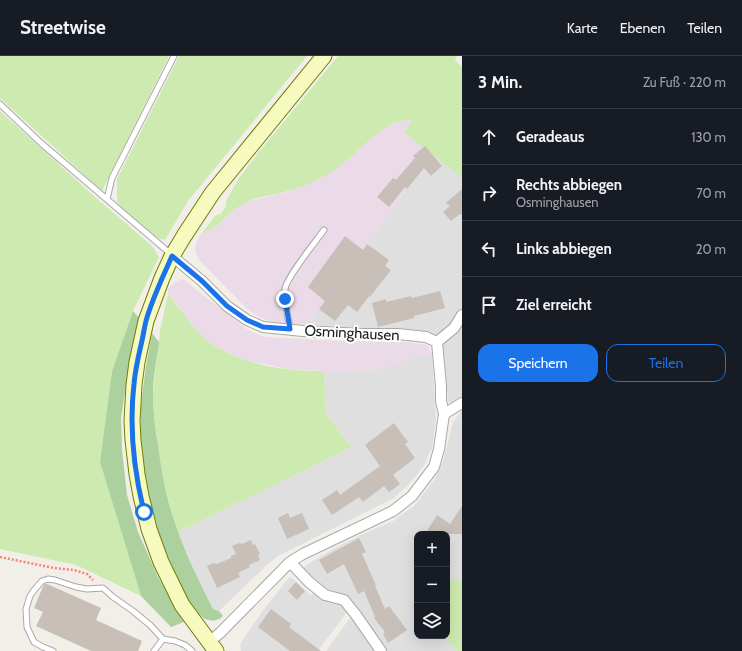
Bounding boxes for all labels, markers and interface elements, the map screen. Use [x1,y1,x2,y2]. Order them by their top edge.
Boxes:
text: Streetwise [20,16,106,39]
text: Karte [567,19,598,37]
text: Ebenen [620,19,665,37]
text: Teilen [687,19,722,37]
text: 3 Min. [478,72,522,92]
text: Zu Fuß · 220 m [643,74,726,90]
icon: ahead [478,126,500,148]
text: Geradeaus [516,128,584,146]
text: 130 m [691,129,726,145]
text: Rechts abbiegen [516,176,622,194]
icon: right [478,182,500,204]
text: 70 m [696,185,726,201]
text: Osminghausen [516,194,599,210]
icon: left [478,238,500,260]
text: Links abbiegen [516,240,612,258]
text: 20 m [696,241,726,257]
route end [276,290,294,308]
icon: arrive [478,294,500,316]
text: Ziel erreicht [516,296,592,314]
street label: Osminghausen [304,322,400,344]
button: Speichern [478,344,598,382]
button: Teilen [606,344,726,382]
route start [135,503,153,521]
map controls [414,531,450,639]
button: + [414,531,450,567]
button: − [414,567,450,603]
button: layers [414,603,450,639]

